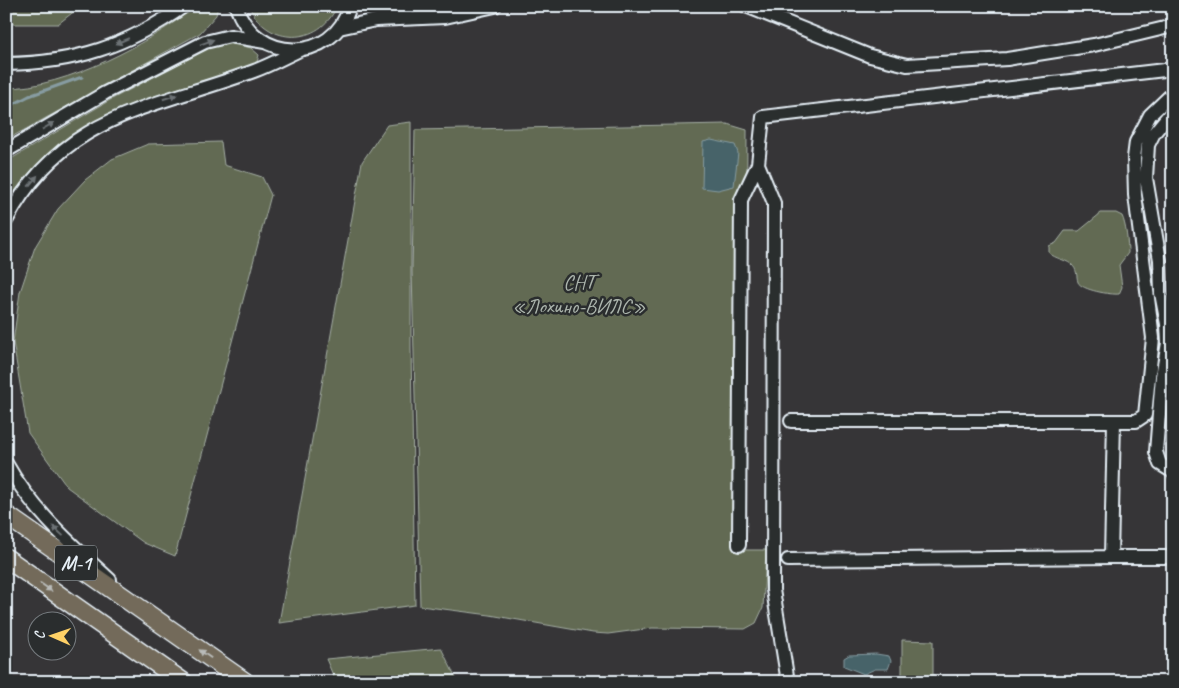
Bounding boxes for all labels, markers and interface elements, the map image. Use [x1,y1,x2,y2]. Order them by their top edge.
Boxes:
one-way arrow [115,37,129,45]
one-way arrow [200,38,215,46]
one-way arrow [162,93,177,101]
one-way arrow [41,122,55,130]
one-way arrow [28,175,39,188]
park label: СНТ «Лохино-ВИЛС» [512,269,646,319]
one-way arrow [52,525,64,537]
road number: М-1 [55,546,97,580]
one-way arrow [39,581,52,592]
north arrow [28,610,78,660]
text: С [31,630,48,639]
one-way arrow [198,649,212,659]

